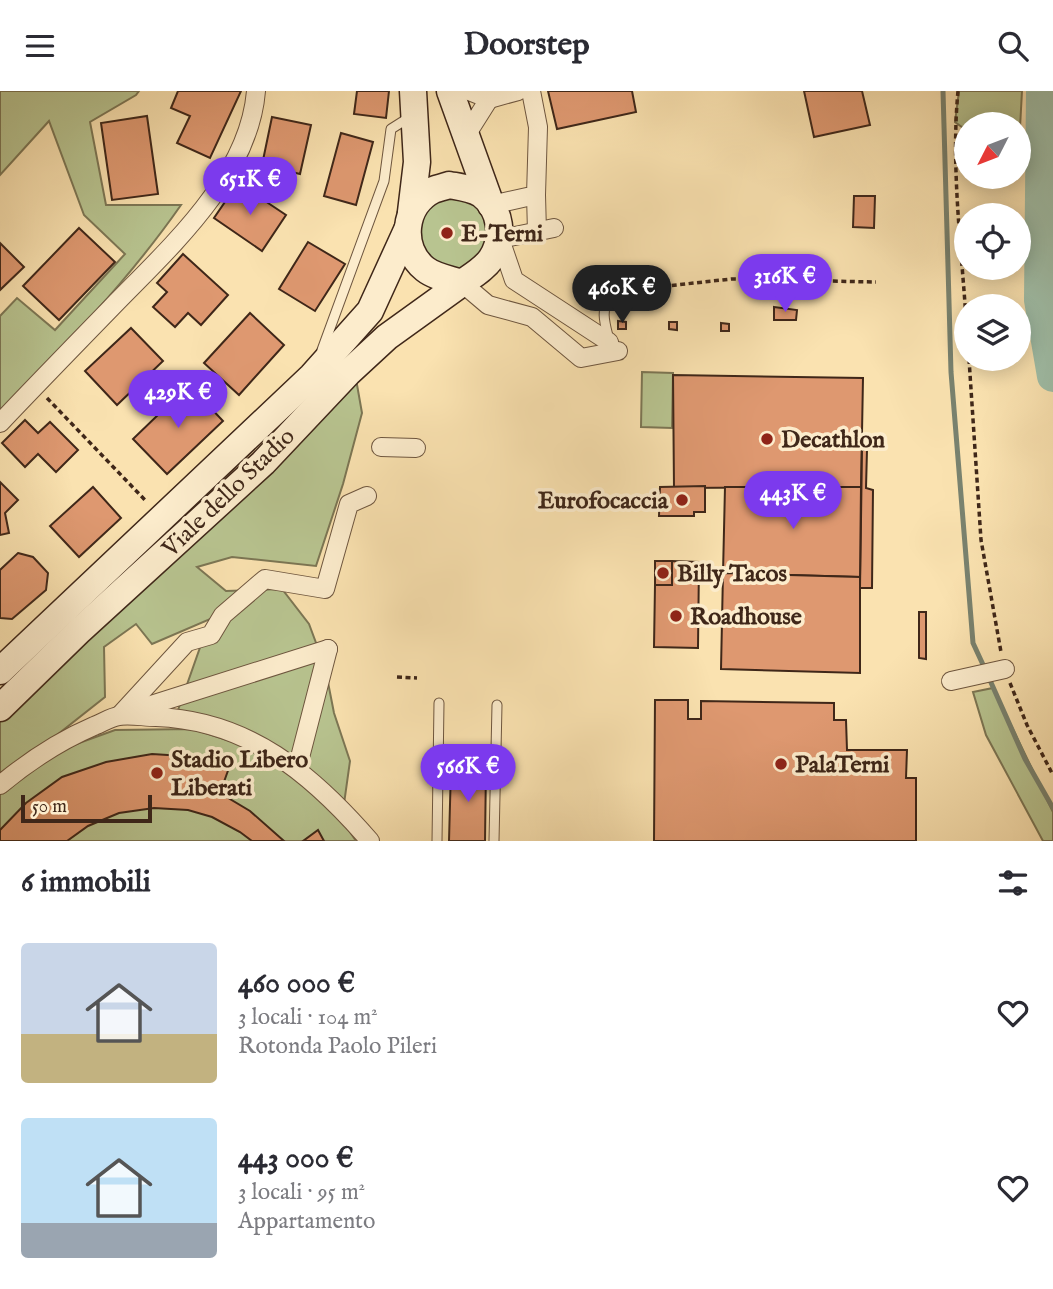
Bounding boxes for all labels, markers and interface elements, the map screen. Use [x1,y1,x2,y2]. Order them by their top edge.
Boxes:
text: Doorstep [463,25,590,66]
icon: menu [21,27,59,65]
icon: search [994,27,1032,65]
north arrow [954,112,1031,189]
map controls [954,112,1031,371]
pin: 651K € [193,157,307,217]
text: 651K € [219,165,281,194]
button: locate [954,203,1031,280]
place label: E-Terni [461,219,544,250]
marker: E-Terni [439,225,455,241]
pin: 316K € [728,255,842,314]
text: 316K € [754,262,816,291]
pin: 460K € [565,265,679,325]
text: 460K € [588,273,656,302]
button: layers [954,294,1031,371]
pin: 429K € [121,371,235,430]
text: 429K € [144,378,212,407]
street label: Viale dello Stadio [155,422,302,565]
place label: Decathlon [781,425,885,456]
marker: Decathlon [759,431,775,447]
pin: 443K € [736,471,850,531]
text: 443K € [760,479,826,508]
place label: Eurofocaccia [538,486,669,517]
marker: Eurofocaccia [674,492,690,508]
place label: Billy Tacos [677,559,787,590]
marker: Billy Tacos [655,565,671,581]
place label: Roadhouse [690,602,802,633]
marker: Roadhouse [668,608,684,624]
place label: Stadio Libero Liberati [171,745,308,804]
pin: 566K € [411,745,525,804]
place label: PalaTerni [795,750,890,781]
text: 566K € [437,752,499,781]
marker: PalaTerni [773,756,789,772]
marker: Stadio Libero Liberati [149,765,165,781]
scale bar [21,792,152,824]
text: 50 m [32,795,67,819]
text: 6 immobili [21,864,151,902]
icon: filters [994,864,1032,902]
text: 460 000 € [238,965,355,1003]
icon: home [77,971,161,1055]
icon: heart [994,994,1032,1032]
text: 3 locali · 104 m² [238,1003,378,1032]
text: Rotonda Paolo Pileri [238,1032,437,1061]
text: 443 000 € [238,1140,354,1178]
icon: home [77,1146,161,1230]
icon: heart [994,1169,1032,1207]
text: 3 locali · 95 m² [238,1178,365,1207]
text: Appartamento [238,1207,375,1236]

